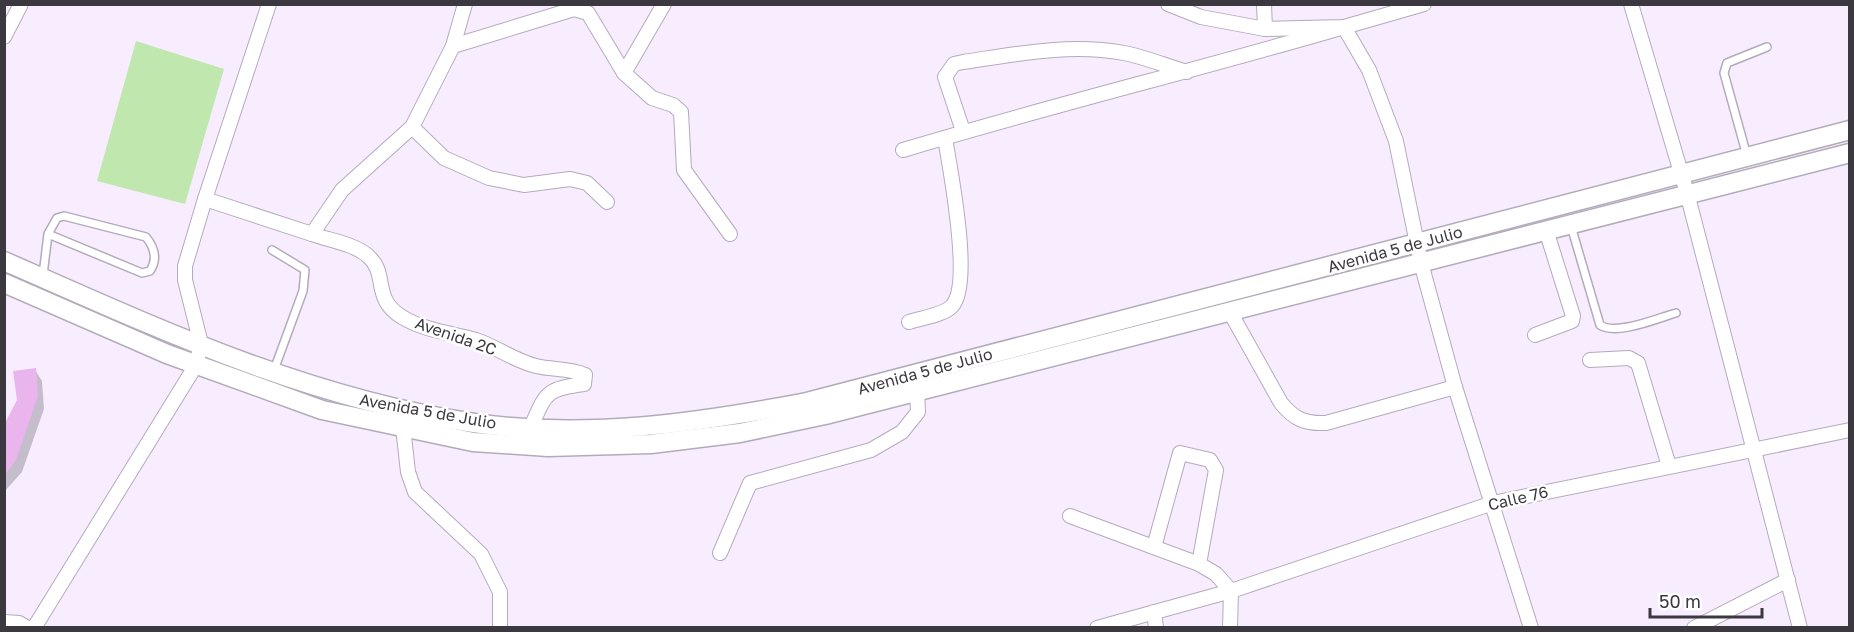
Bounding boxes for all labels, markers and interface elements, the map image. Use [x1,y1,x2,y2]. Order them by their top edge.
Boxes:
street label: Avenida 5 de Julio [1325,221,1465,277]
street label: Avenida 2C [413,313,499,359]
street label: Avenida 5 de Julio [855,343,995,399]
street label: Avenida 5 de Julio [358,389,498,433]
street label: Calle 76 [1486,481,1550,515]
scale bar [1650,581,1762,619]
text: 50 m [1659,590,1701,612]

